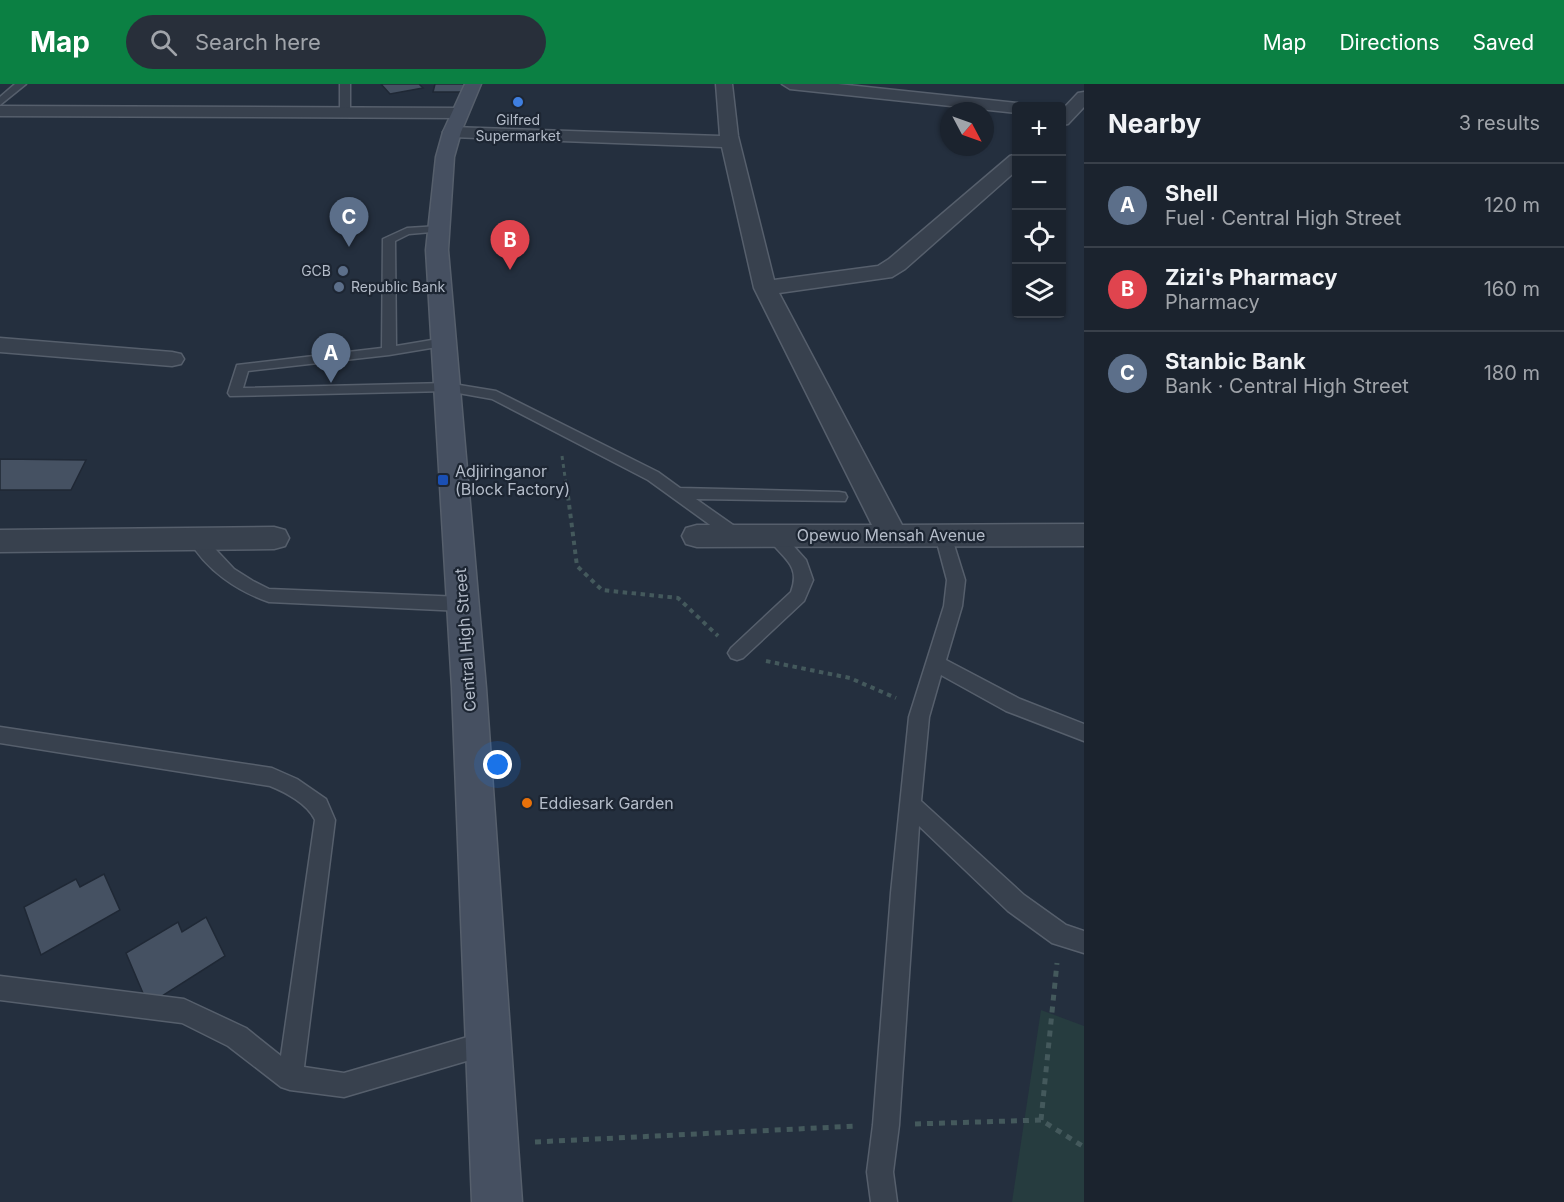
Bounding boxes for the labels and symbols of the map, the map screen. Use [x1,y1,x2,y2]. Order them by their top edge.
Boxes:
marker: Gilfred Supermarket [511,95,525,109]
north arrow [940,102,994,156]
place label: Gilfred Supermarket [475,111,561,144]
pin: C [330,198,368,247]
pin: B [490,220,530,270]
place label: GCB [301,262,331,279]
marker: GCB [336,264,350,278]
place label: Republic Bank [351,278,445,295]
marker: Republic Bank [332,280,346,294]
pin: A [312,334,350,383]
place label: Adjiringanor (Block Factory) [455,461,570,499]
marker: Adjiringanor (Block Factory) [436,473,450,487]
street label: Opewuo Mensah Avenue [797,525,985,545]
street label: Central High Street [450,568,480,712]
your location [483,750,512,779]
place label: Eddiesark Garden [539,793,674,813]
marker: Eddiesark Garden [520,796,534,810]

